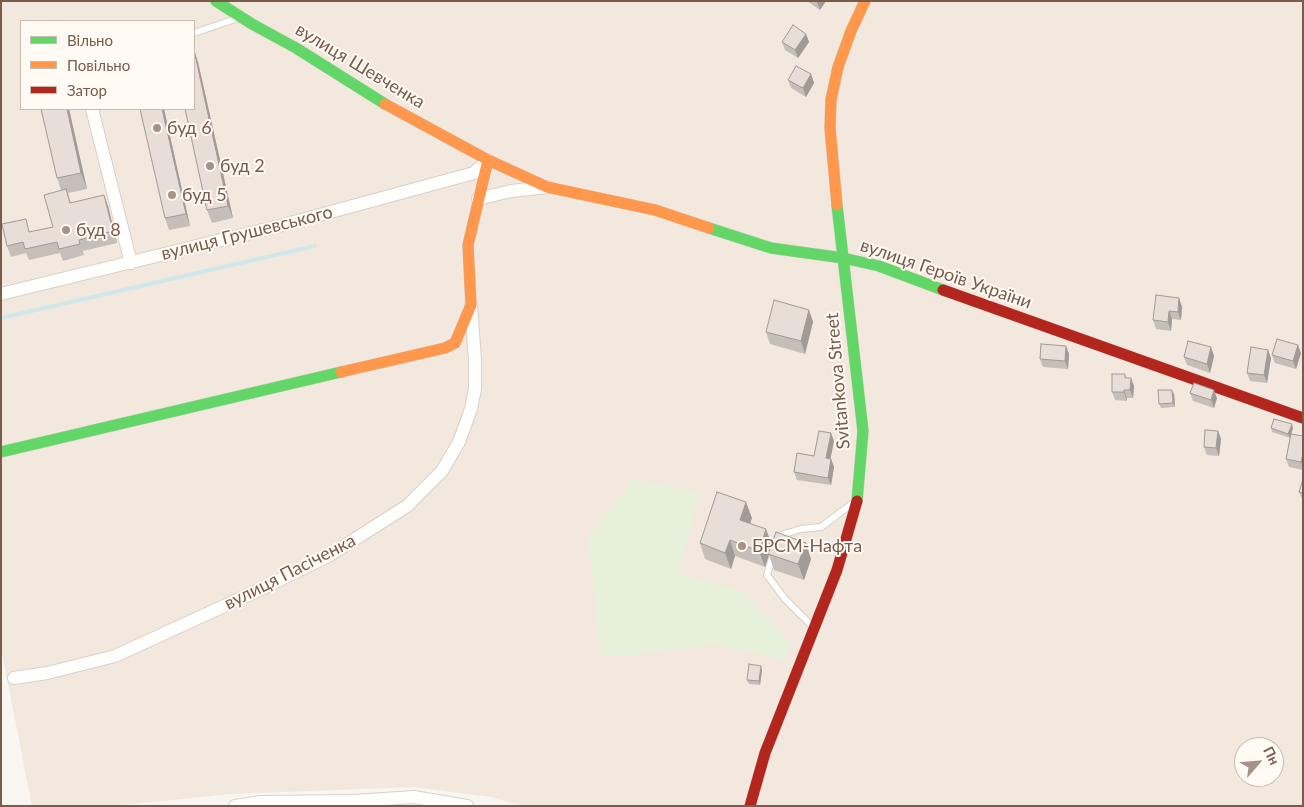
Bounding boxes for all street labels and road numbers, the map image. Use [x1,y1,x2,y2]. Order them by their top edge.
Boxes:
street label: вулиця Шевченка [291,19,429,113]
street label: вулиця Грушевського [159,201,335,265]
street label: вулиця Героїв України [857,235,1035,313]
street label: Svitankova Street [821,312,855,450]
street label: вулиця Пасіченка [221,530,359,614]

